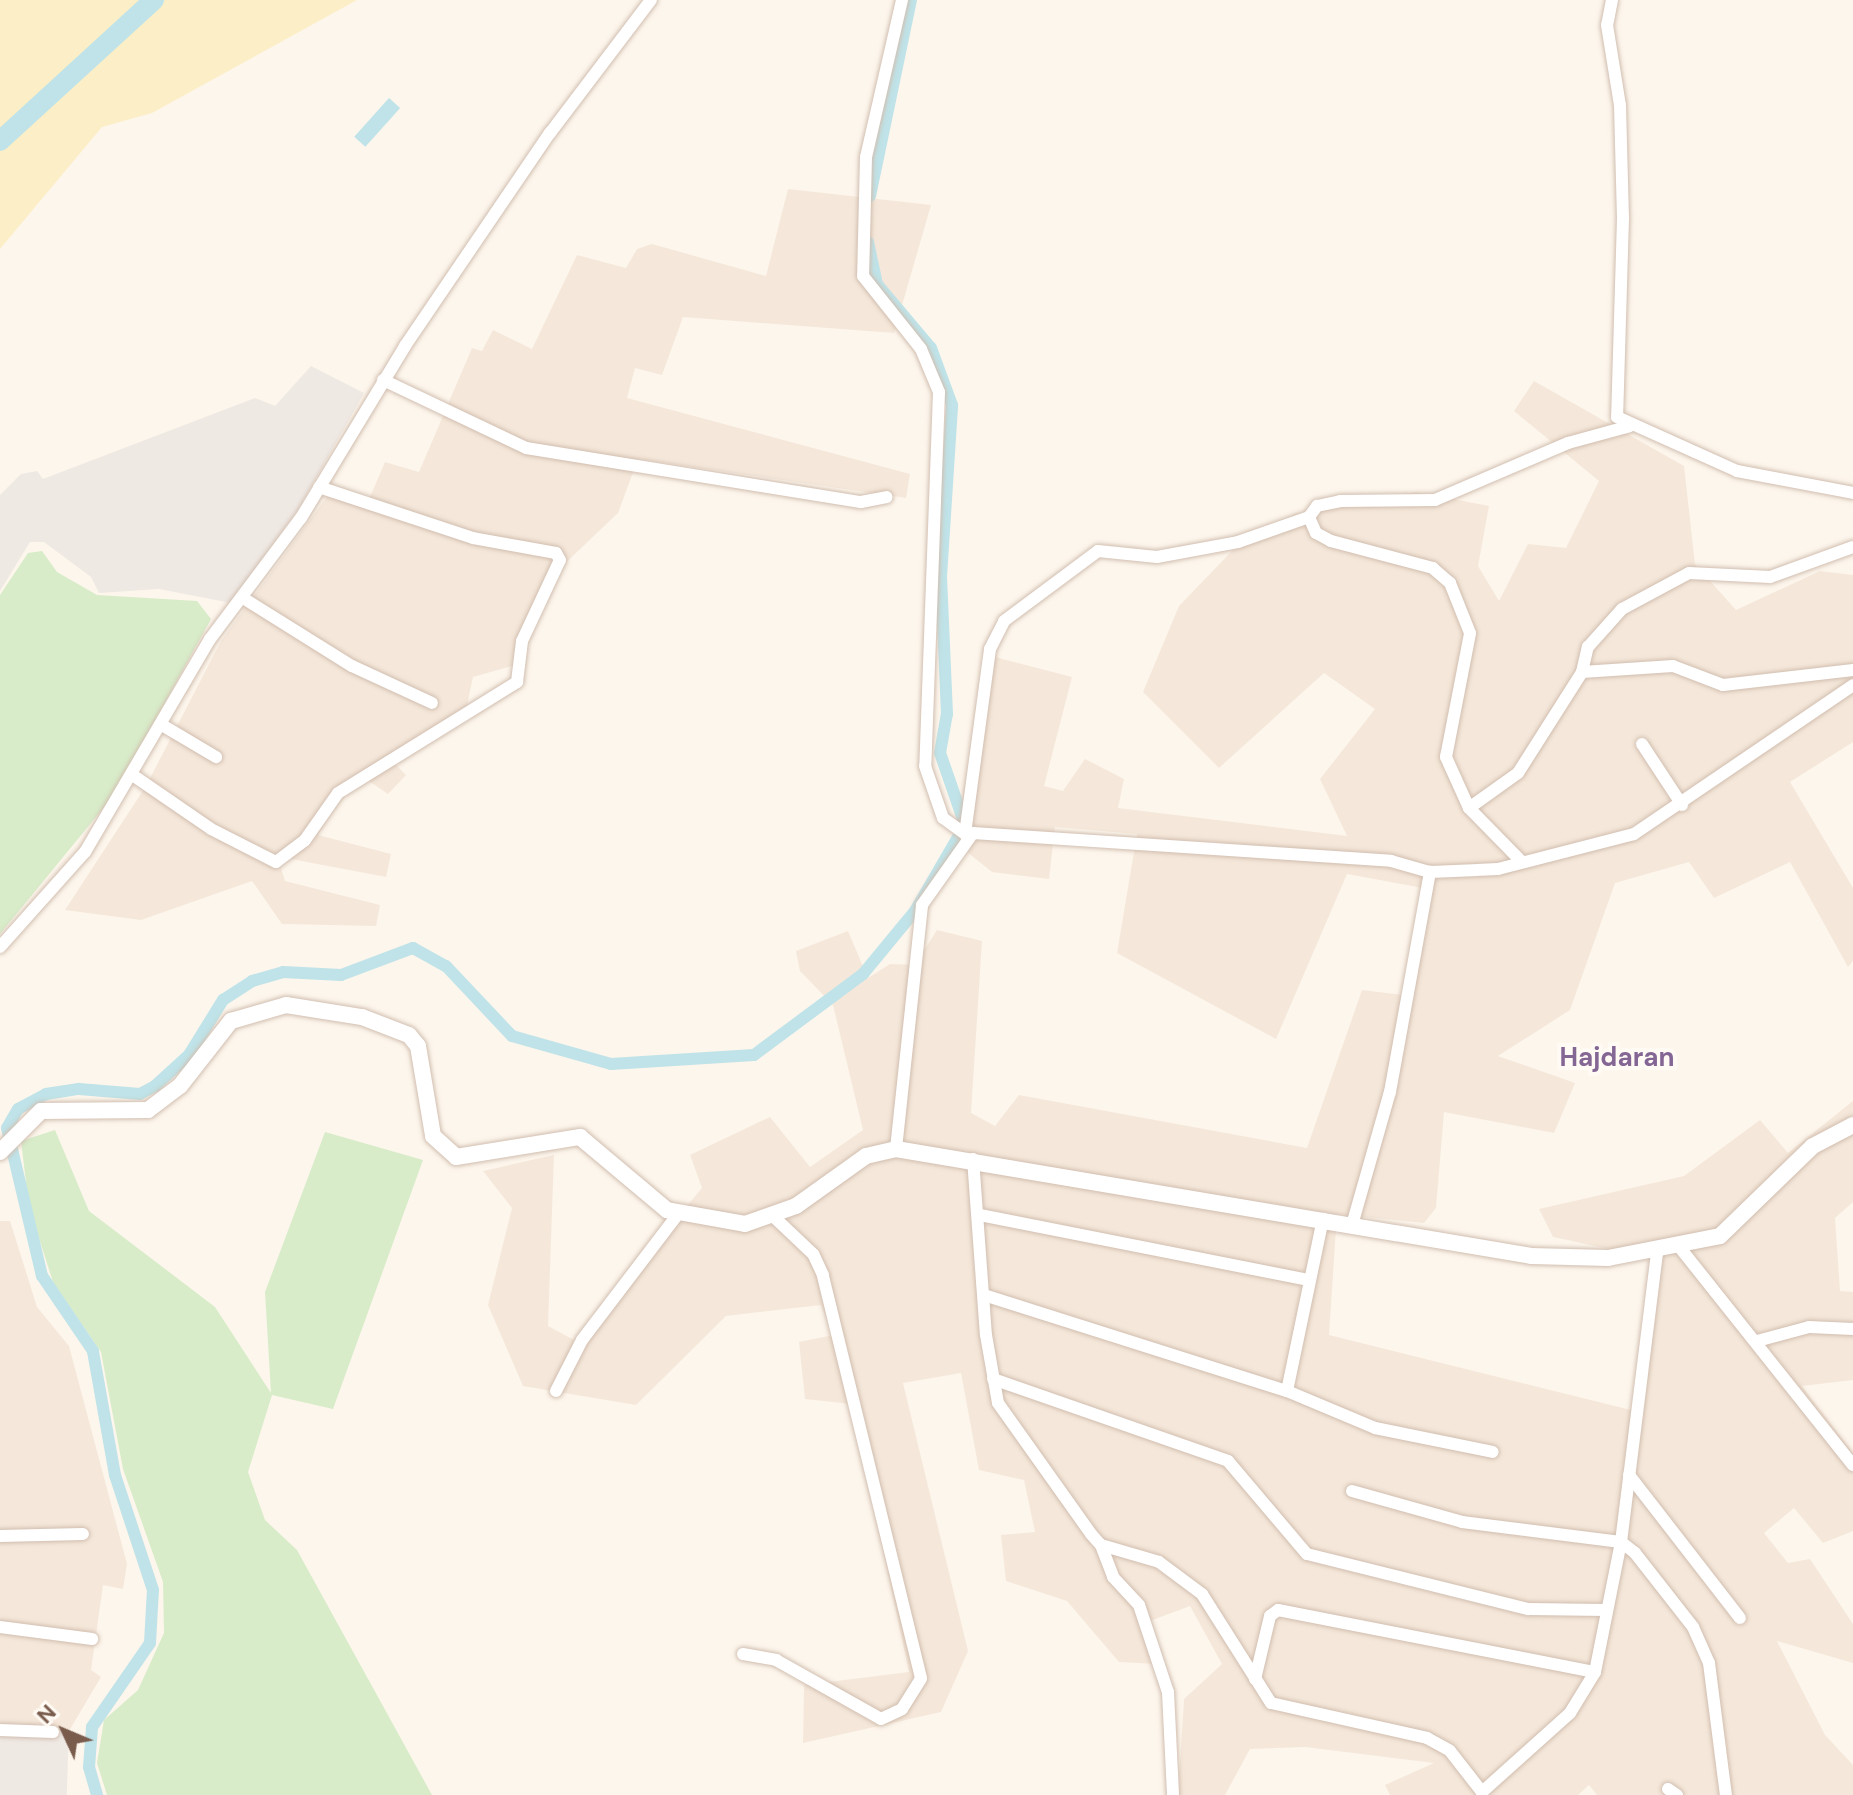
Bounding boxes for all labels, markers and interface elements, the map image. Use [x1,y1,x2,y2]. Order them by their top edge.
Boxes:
district label: Hajdaran [1559,1042,1675,1074]
north arrow [24,1691,104,1771]
text: N [30,1698,62,1730]

